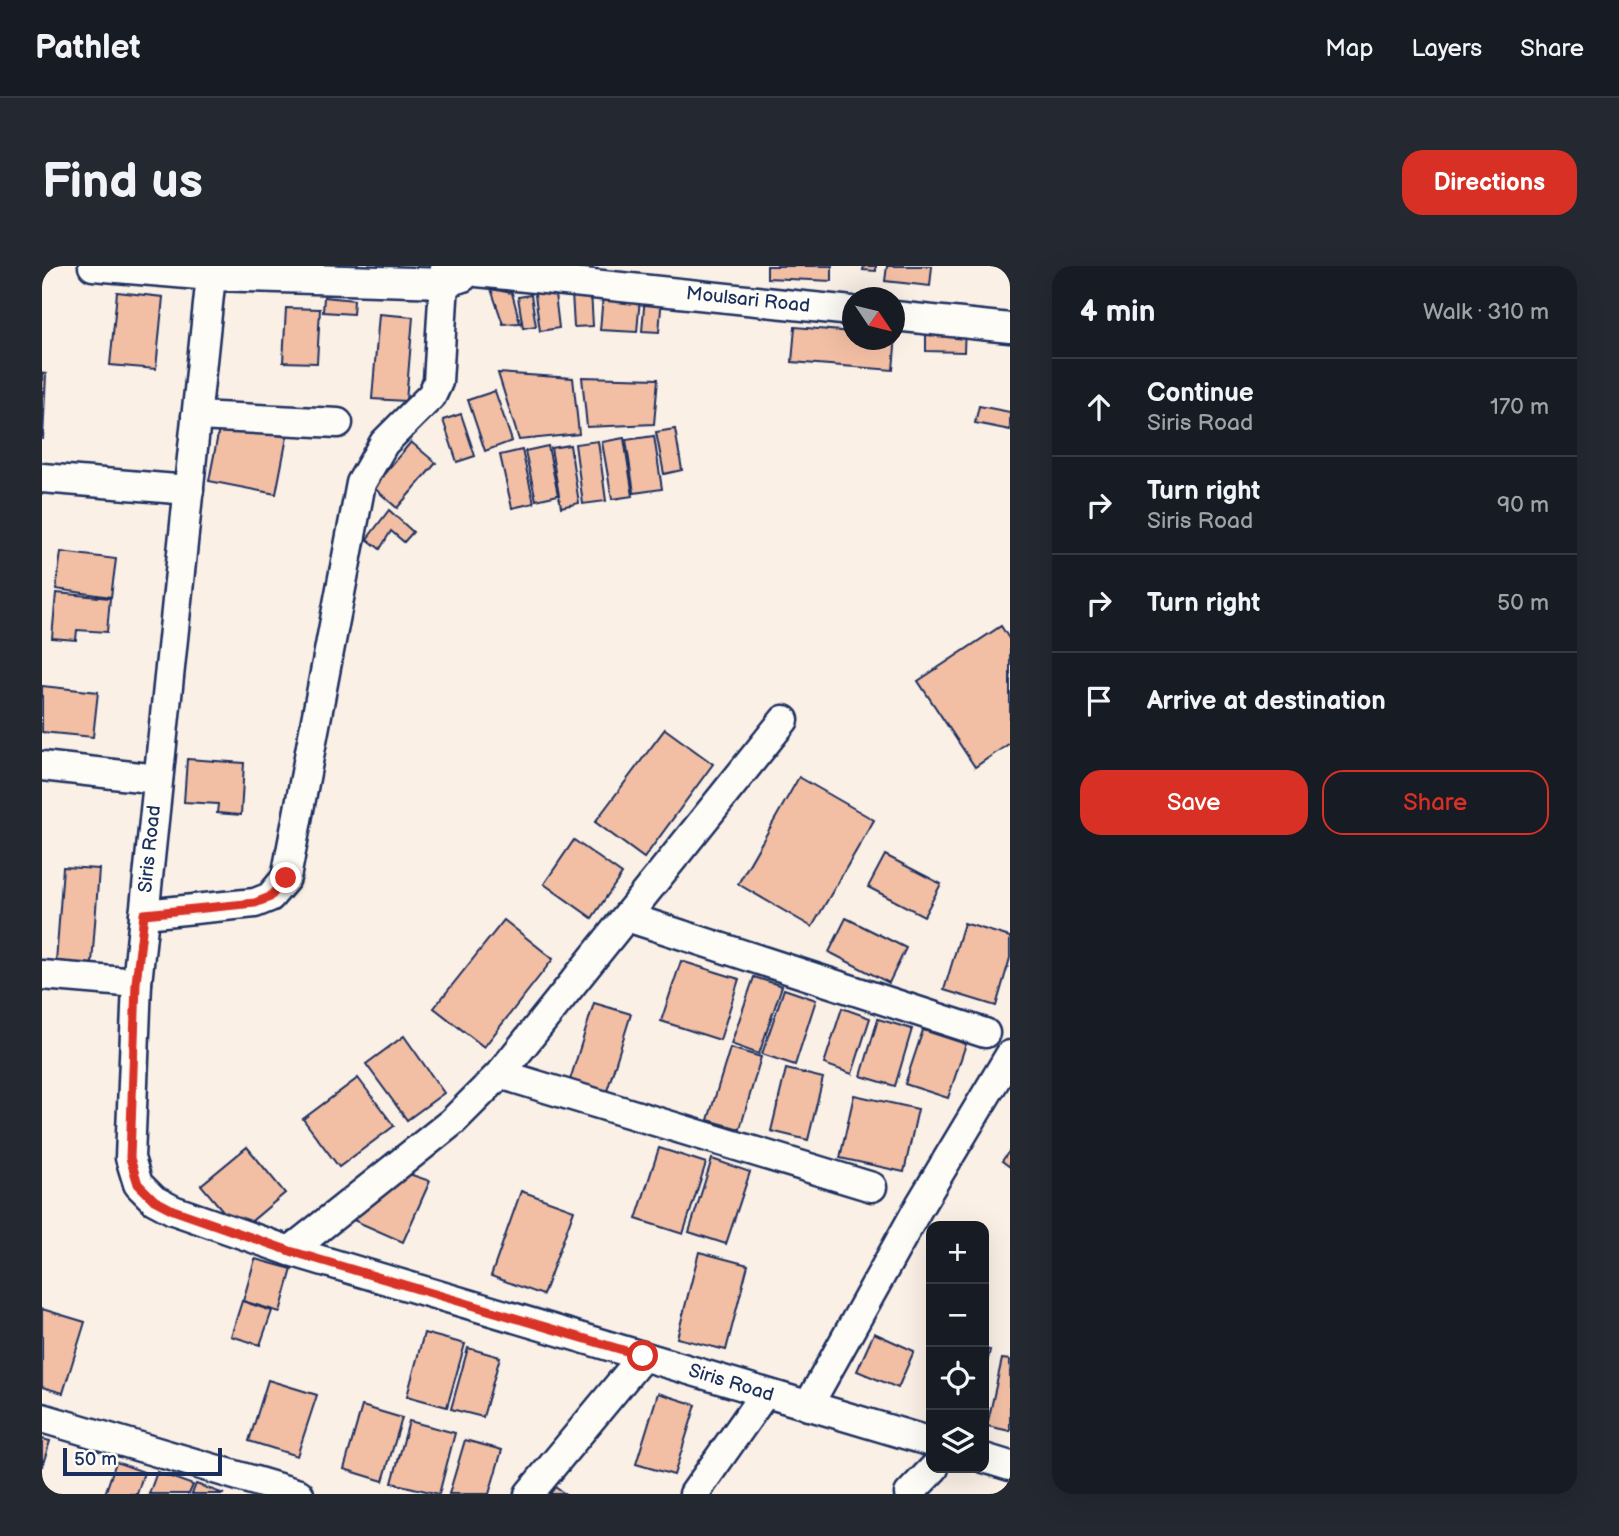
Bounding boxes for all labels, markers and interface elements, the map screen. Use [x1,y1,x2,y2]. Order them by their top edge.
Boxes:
text: Pathlet [35,28,140,68]
text: Map [1325,34,1373,63]
text: Layers [1411,34,1482,63]
text: Share [1520,34,1584,63]
button: Directions [1402,150,1577,215]
text: Find us [42,153,203,212]
street label: Moulsari Road [685,282,811,318]
north arrow [842,287,905,350]
text: 4 min [1080,294,1155,330]
text: Walk · 310 m [1423,298,1549,326]
text: Continue [1147,378,1254,409]
icon: ahead [1080,388,1118,426]
text: 170 m [1490,393,1549,421]
text: Siris Road [1147,409,1253,437]
text: Turn right [1147,476,1260,507]
icon: right [1080,486,1118,524]
text: 90 m [1497,491,1549,519]
text: Siris Road [1147,507,1253,535]
icon: right [1080,584,1118,622]
text: Turn right [1147,588,1260,619]
text: 50 m [1497,589,1549,617]
icon: arrive [1080,682,1118,720]
text: Arrive at destination [1147,686,1386,717]
button: Save [1080,770,1308,835]
button: Share [1322,770,1549,835]
street label: Siris Road [134,804,166,894]
route end [270,862,301,893]
map controls [926,1221,989,1473]
button: + [926,1221,989,1284]
button: − [926,1284,989,1347]
route start [627,1340,658,1371]
button: locate [926,1347,989,1410]
street label: Siris Road [686,1359,776,1407]
button: layers [926,1410,989,1473]
scale bar [63,1445,222,1477]
text: 50 m [74,1448,117,1471]

